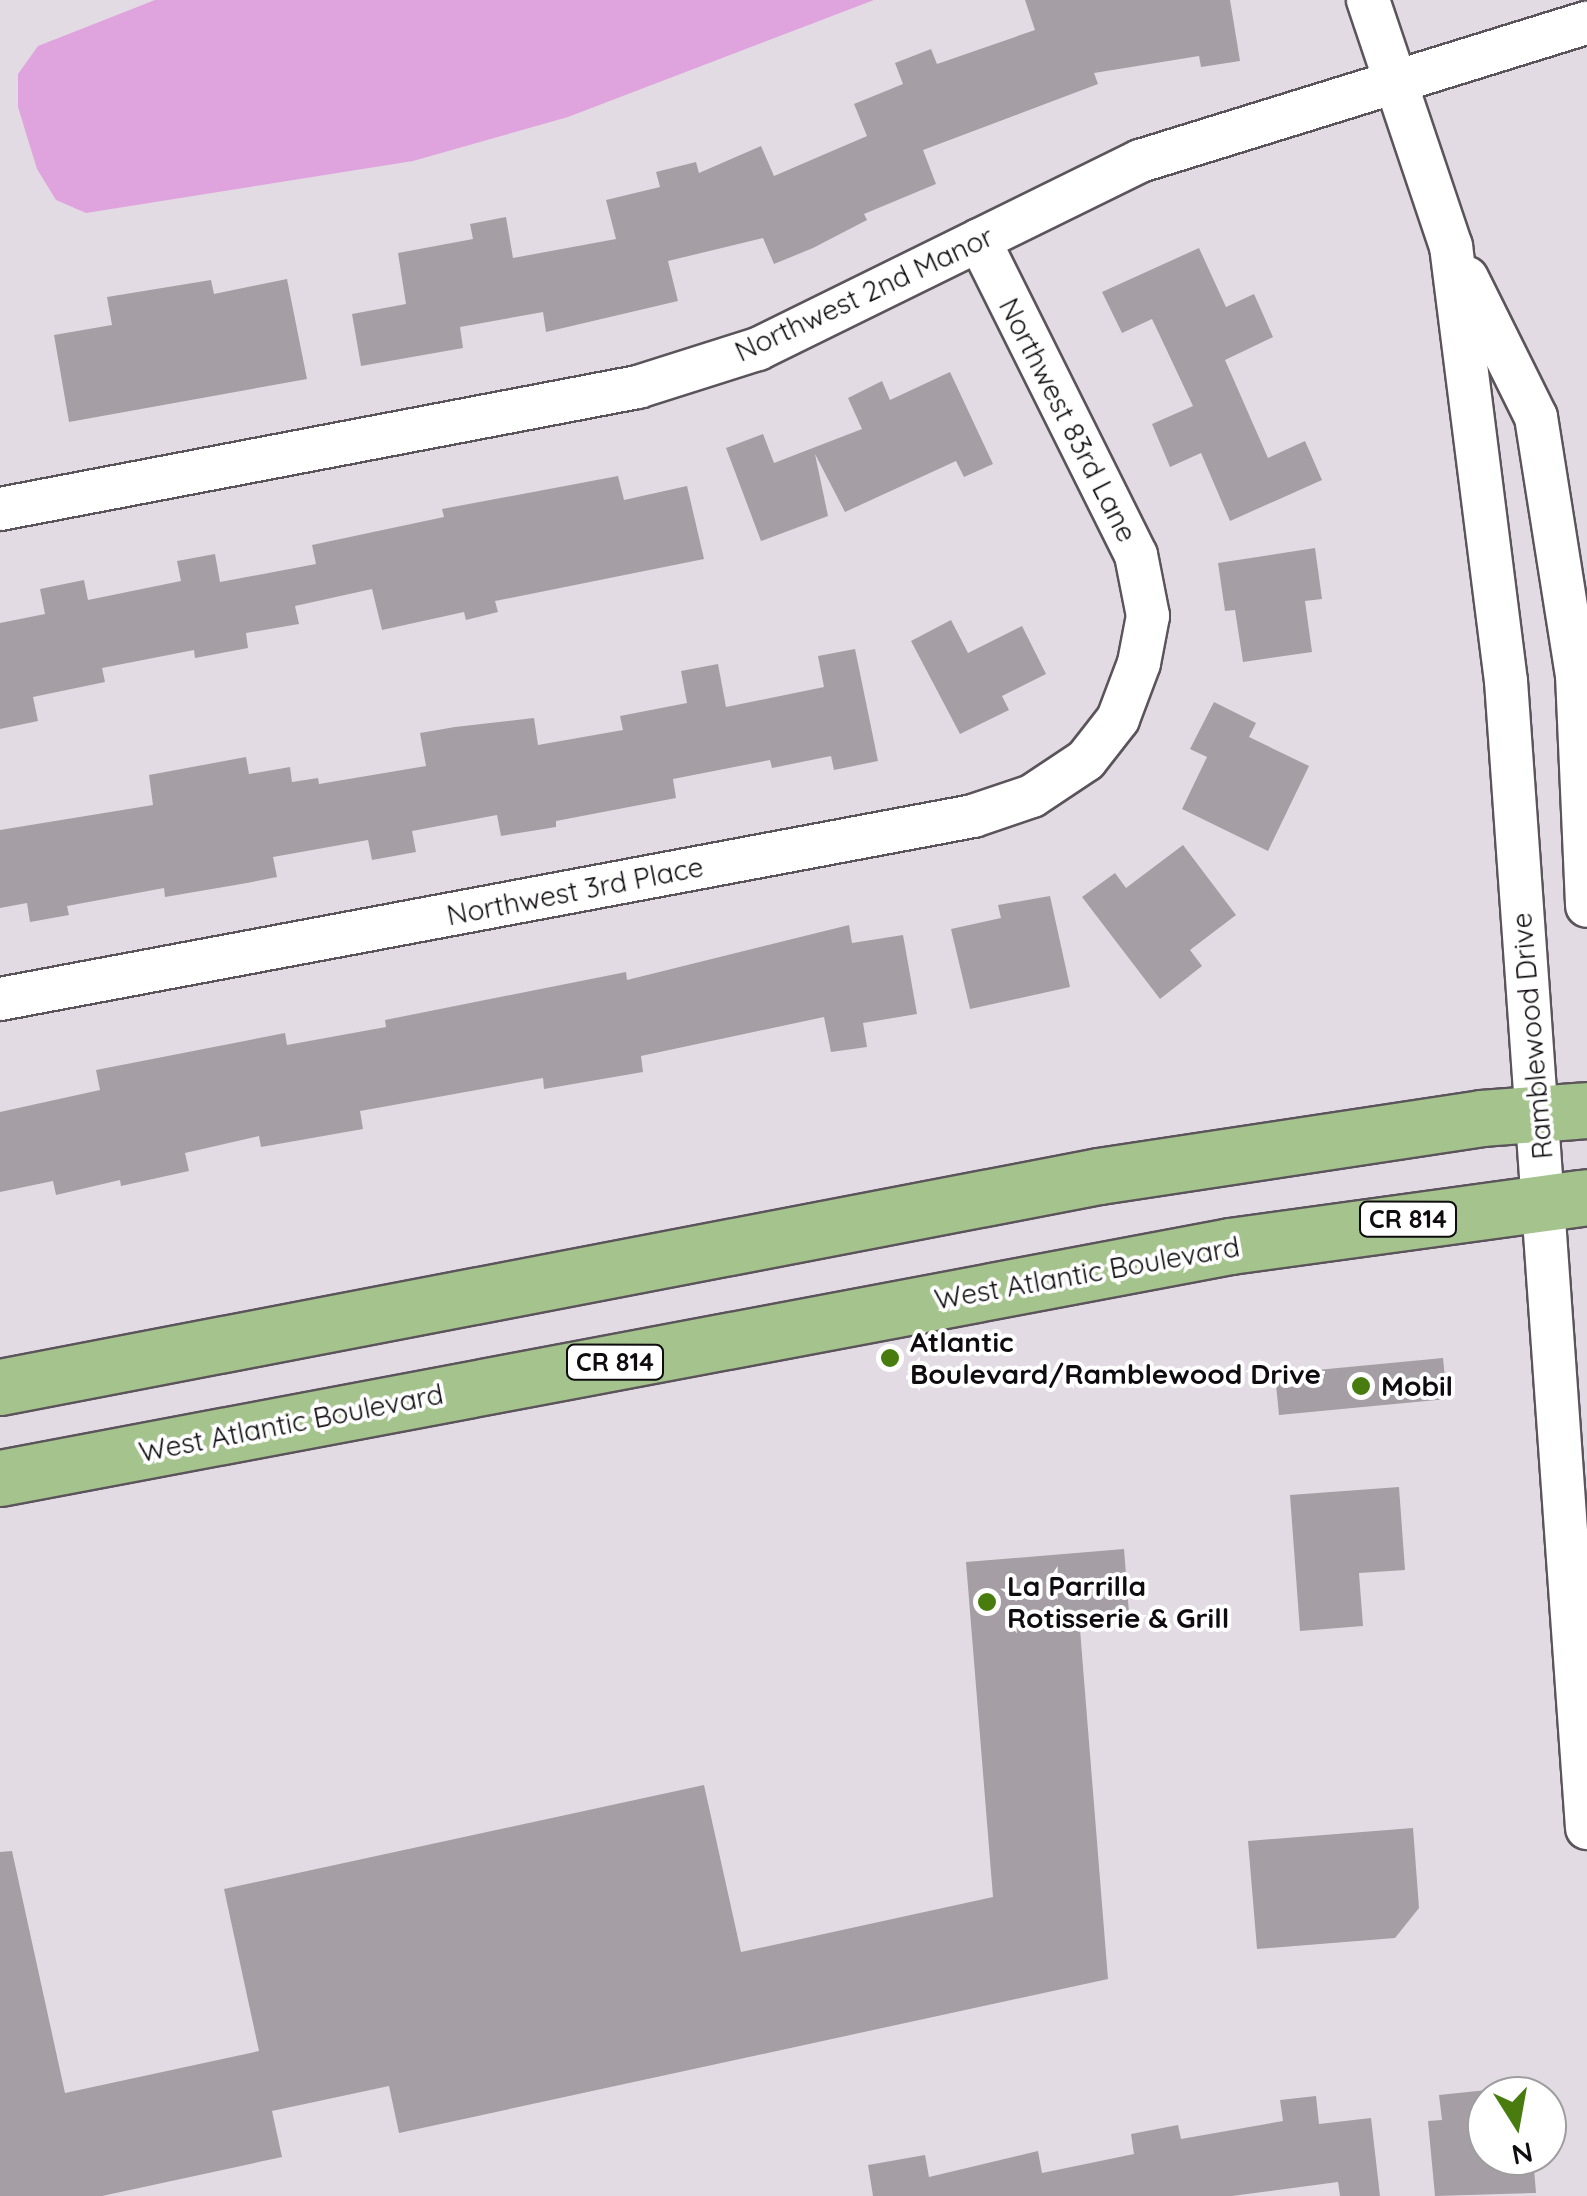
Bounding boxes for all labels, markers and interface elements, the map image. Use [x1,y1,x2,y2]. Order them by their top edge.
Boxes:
street label: Northwest 2nd Manor [730,219,998,369]
street label: Northwest 83rd Lane [992,293,1144,547]
street label: Northwest 3rd Place [444,850,706,932]
street label: Ramblewood Drive [1504,911,1560,1161]
road number: CR 814 [1358,1199,1458,1239]
street label: West Atlantic Boulevard [932,1230,1242,1316]
place label: Atlantic Boulevard/Ramblewood Drive [910,1325,1321,1391]
road number: CR 814 [565,1342,665,1382]
marker: Atlantic Boulevard/Ramblewood Drive [879,1347,901,1369]
place label: Mobil [1381,1369,1453,1403]
marker: Mobil [1350,1375,1372,1397]
street label: West Atlantic Boulevard [136,1377,446,1469]
place label: La Parrilla Rotisserie & Grill [1007,1569,1229,1635]
marker: La Parrilla Rotisserie & Grill [976,1591,998,1613]
north arrow [1467,2076,1567,2176]
text: N [1509,2135,1536,2173]

